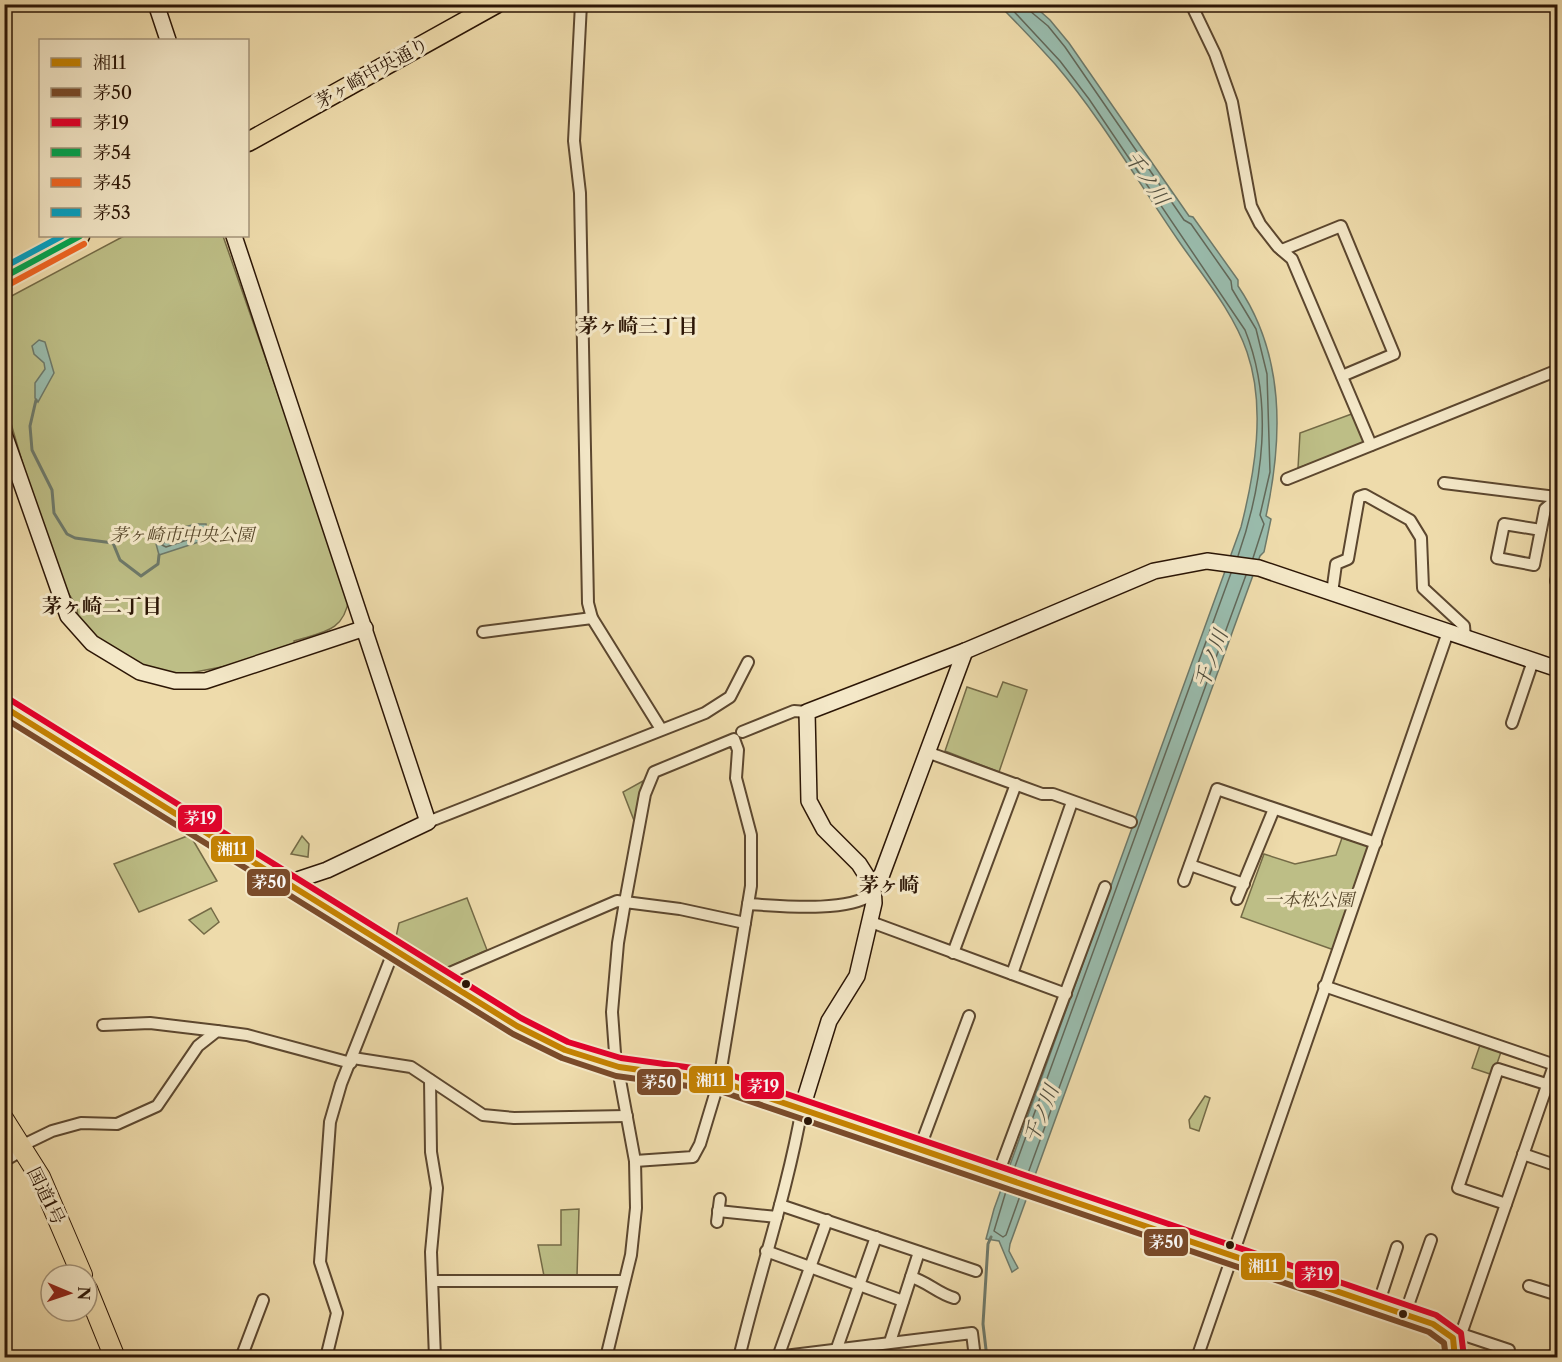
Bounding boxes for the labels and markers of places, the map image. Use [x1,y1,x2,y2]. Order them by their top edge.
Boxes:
unlabelled marker [460,978,472,990]
unlabelled marker [802,1115,814,1127]
unlabelled marker [1224,1239,1236,1251]
unlabelled marker [1397,1308,1409,1320]

